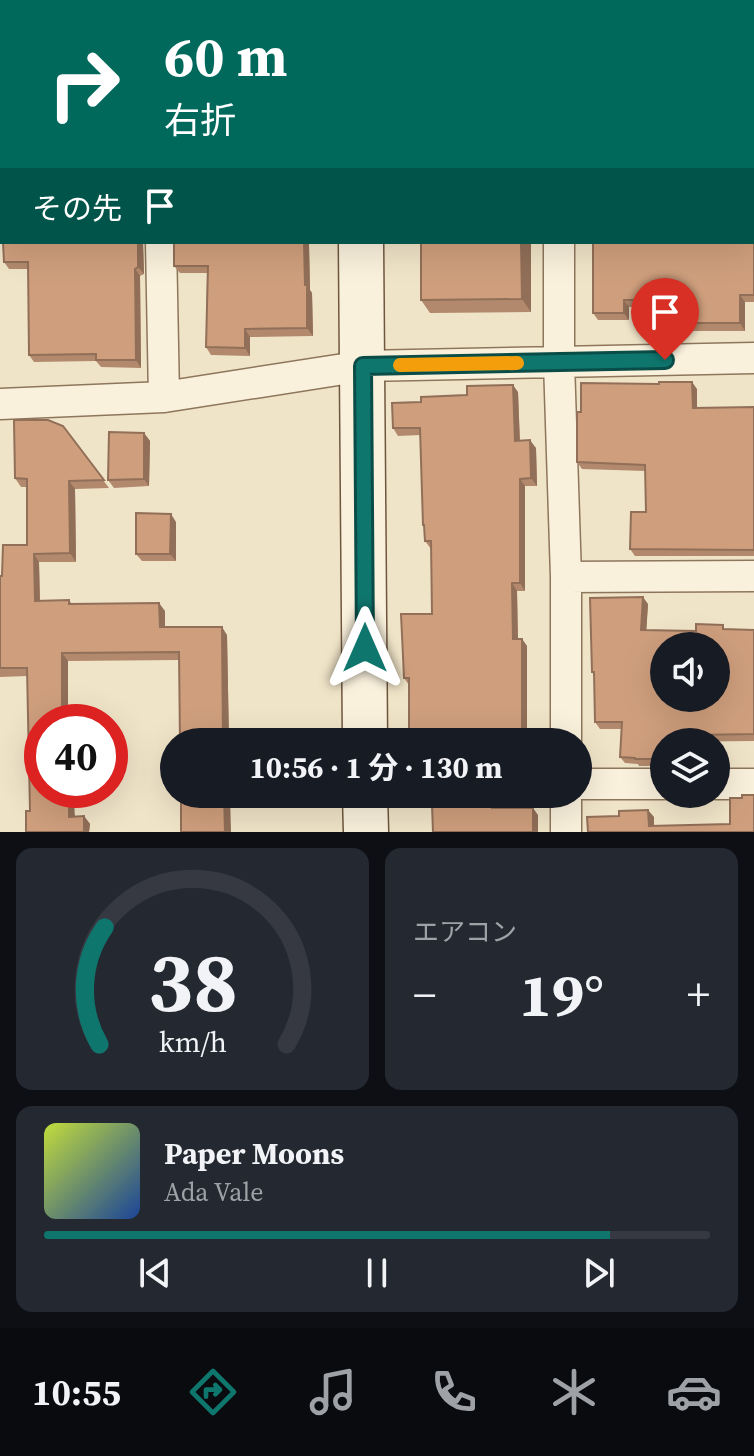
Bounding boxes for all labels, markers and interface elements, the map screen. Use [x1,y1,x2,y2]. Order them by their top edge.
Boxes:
text: 60 m [164,18,287,95]
icon: right [32,32,136,136]
text: 右折 [164,96,236,145]
icon: arrive [138,184,182,228]
text: その先 [32,188,122,229]
pin [631,278,699,360]
icon: arrive [643,290,687,334]
position arrow [323,606,407,690]
map controls [650,632,730,808]
button: sound [650,632,730,712]
speed limit sign: 40 [24,704,128,808]
button: layers [650,728,730,808]
text: 10:56 · 1 分 · 130 m [250,747,502,788]
text: エアコン [413,914,517,950]
text: 38 [147,925,238,1039]
text: 19° [519,954,604,1036]
text: − [413,964,436,1025]
text: + [687,964,710,1025]
text: km/h [158,1022,227,1062]
text: Paper Moons [164,1133,344,1174]
text: Ada Vale [164,1174,263,1210]
icon: previous [133,1251,177,1295]
icon: pause [355,1251,399,1295]
icon: next [577,1251,621,1295]
icon: directions [185,1364,241,1420]
icon: music [305,1364,361,1420]
icon: phone [426,1364,482,1420]
icon: climate [546,1364,602,1420]
icon: car [666,1364,722,1420]
text: 10:55 [32,1368,121,1417]

